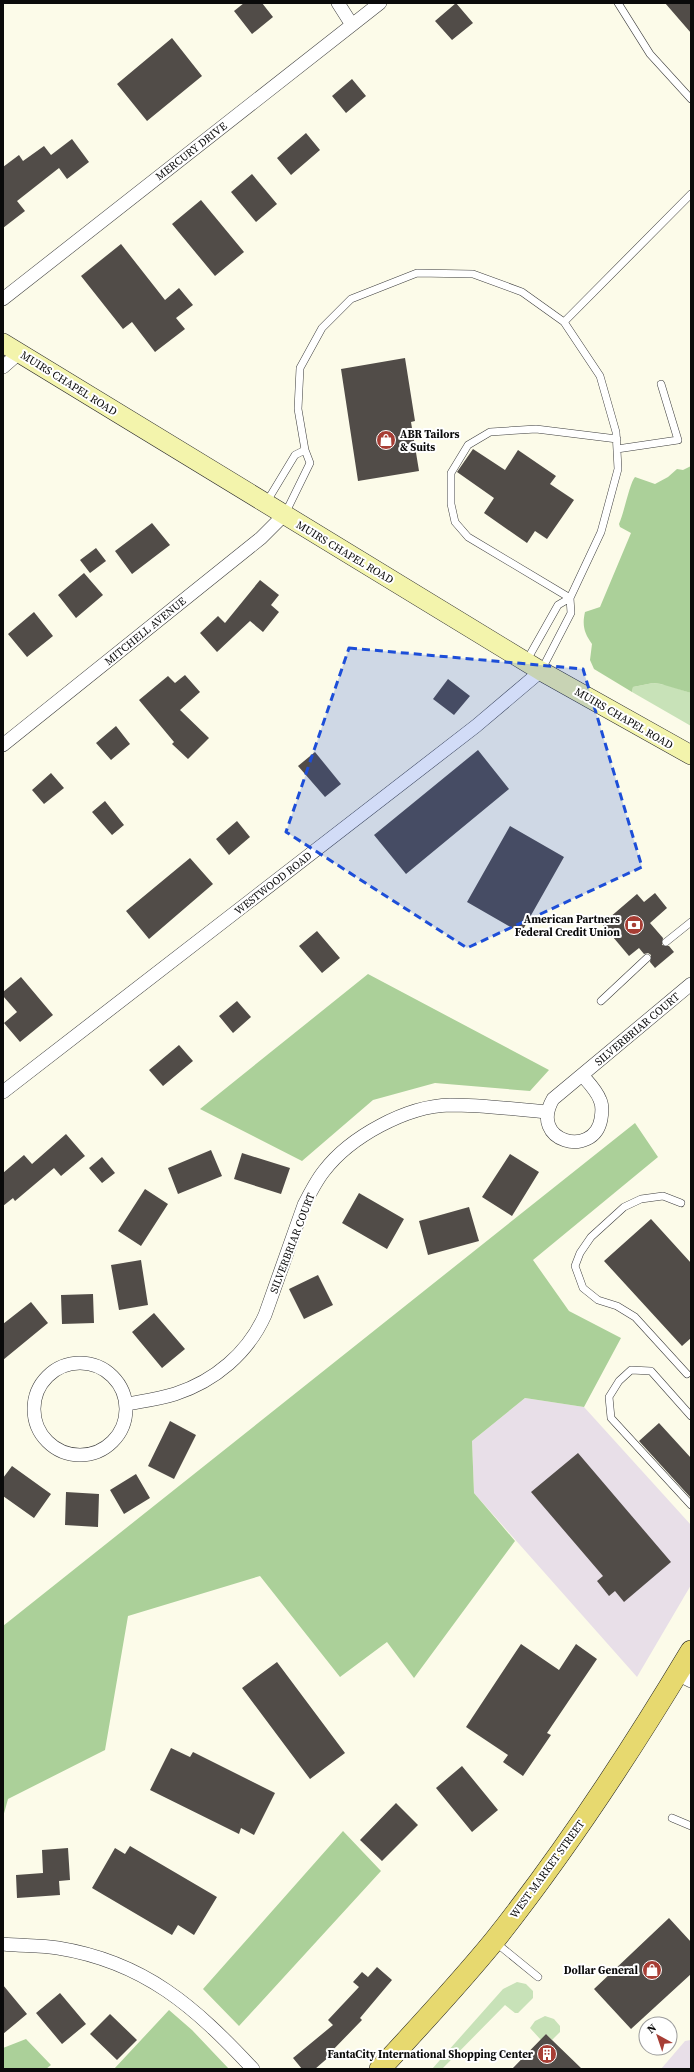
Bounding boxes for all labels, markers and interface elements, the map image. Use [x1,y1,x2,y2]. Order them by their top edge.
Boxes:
street label: MERCURY DRIVE [153,119,230,184]
street label: MUIRS CHAPEL ROAD [18,348,120,419]
place label: ABR Tailors & Suits [400,427,460,455]
shop icon: ABR Tailors & Suits [375,429,397,451]
street label: MUIRS CHAPEL ROAD [293,517,396,588]
street label: MITCHELL AVENUE [101,594,189,669]
street label: MUIRS CHAPEL ROAD [572,684,676,753]
street label: WESTWOOD ROAD [231,848,315,918]
place label: American Partners Federal Credit Union [515,912,620,940]
bank icon: American Partners Federal Credit Union [623,914,645,936]
street label: SILVERBRIAR COURT [592,989,683,1069]
street label: SILVERBRIAR COURT [266,1190,319,1296]
street label: WEST MARKET STREET [507,1817,588,1922]
shop icon: Dollar General [641,1959,663,1981]
place label: Dollar General [564,1963,638,1978]
north arrow [638,2016,678,2056]
text: N [644,2020,660,2037]
building icon: FantaCity International Shopping Center [536,2043,558,2065]
place label: FantaCity International Shopping Center [327,2047,534,2062]

